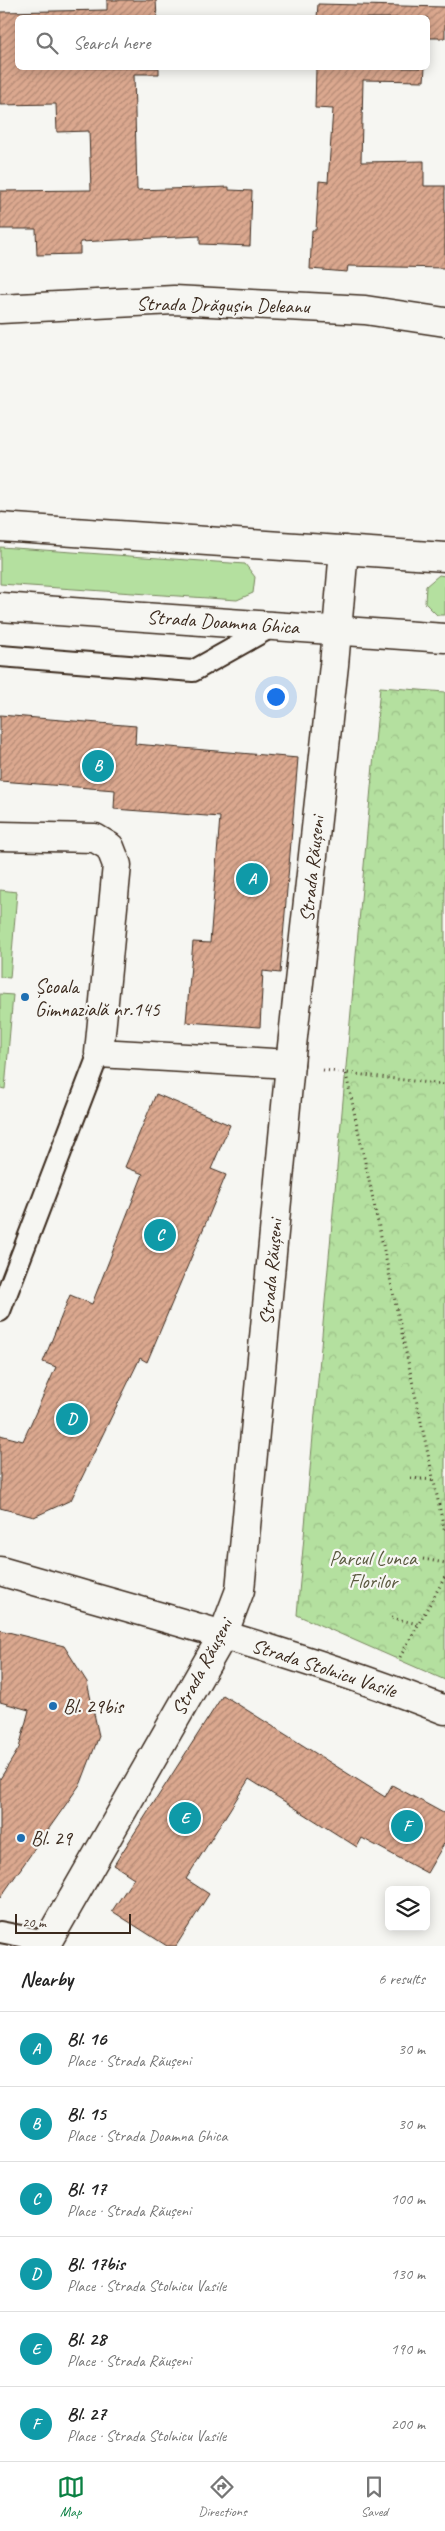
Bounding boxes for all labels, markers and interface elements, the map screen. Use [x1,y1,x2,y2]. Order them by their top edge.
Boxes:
search box [15,15,430,70]
icon: search [33,29,61,57]
text: Search here [73,31,150,55]
street label: Strada Drăgușin Deleanu [136,291,311,319]
street label: Strada Doamna Ghica [146,604,301,640]
your location [263,684,289,710]
pin: B [82,747,114,785]
street label: Strada Răușeni [294,813,330,923]
pin: A [236,860,268,898]
place label: Școala Gimnazială nr.145 [35,974,161,1022]
marker: Școala Gimnazială nr.145 [19,991,31,1003]
pin: C [144,1216,176,1254]
street label: Strada Răușeni [254,1216,288,1326]
pin: D [56,1400,88,1438]
park label: Parcul Lunca Florilor [329,1546,418,1594]
street label: Strada Răușeni [166,1612,239,1720]
street label: Strada Stolnicu Vasile [249,1633,401,1704]
place label: Bl. 29bis [63,1694,125,1719]
marker: Bl. 29bis [47,1700,59,1712]
pin: E [169,1799,201,1837]
pin: F [391,1807,423,1845]
place label: Bl. 29 [31,1826,74,1851]
marker: Bl. 29 [15,1832,27,1844]
map controls [385,1886,430,1931]
button: layers [385,1886,430,1931]
scale bar [15,1911,131,1934]
text: 20 m [22,1914,46,1931]
text: Nearby [20,1966,73,1992]
text: 6 results [378,1969,425,1989]
text: Bl. 16 [67,2027,106,2051]
text: A [32,2039,40,2059]
text: 30 m [398,2039,425,2059]
text: Place · Strada Răușeni [67,2051,191,2071]
text: Bl. 15 [67,2102,106,2126]
text: B [32,2114,40,2134]
text: 30 m [398,2114,425,2134]
text: Place · Strada Doamna Ghica [67,2126,228,2146]
text: Bl. 17 [67,2177,106,2201]
text: C [32,2189,40,2209]
text: 100 m [391,2189,425,2209]
text: Place · Strada Răușeni [67,2201,191,2221]
text: Bl. 17bis [67,2252,125,2276]
text: D [31,2264,41,2284]
text: 130 m [391,2264,425,2284]
text: Place · Strada Stolnicu Vasile [67,2276,226,2296]
text: Bl. 28 [67,2327,106,2351]
text: E [32,2339,40,2359]
text: 190 m [391,2339,425,2359]
text: Place · Strada Răușeni [67,2351,191,2371]
text: Bl. 27 [67,2402,106,2426]
text: F [32,2414,40,2434]
text: 200 m [391,2414,425,2434]
text: Place · Strada Stolnicu Vasile [67,2426,226,2446]
tab: Map [57,2473,85,2520]
tab: Directions [198,2473,247,2520]
tab: Saved [360,2473,388,2520]

